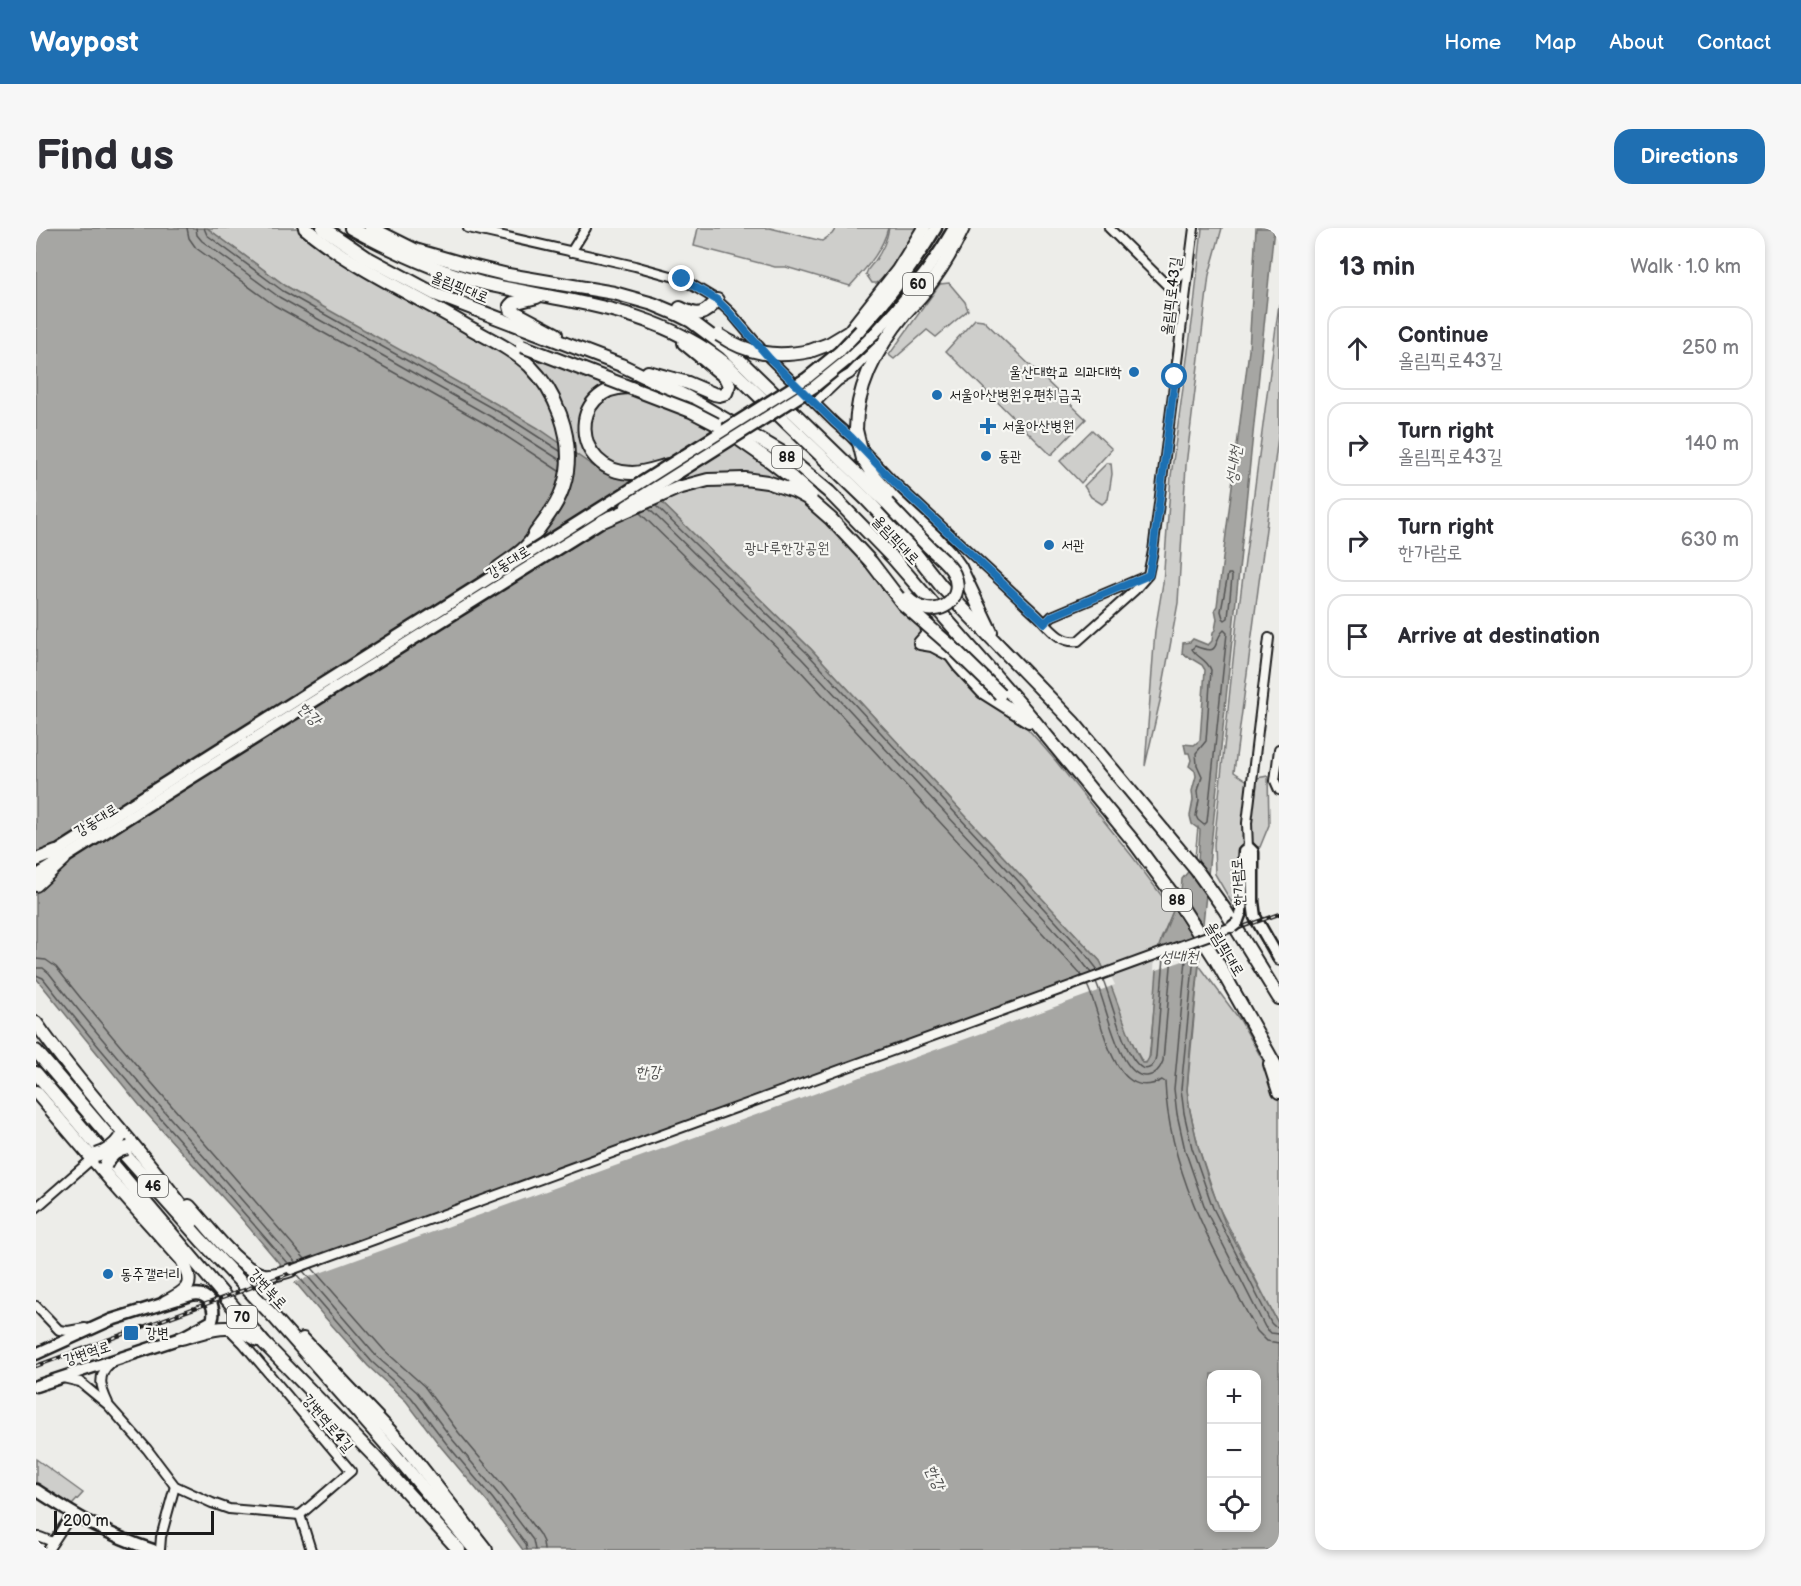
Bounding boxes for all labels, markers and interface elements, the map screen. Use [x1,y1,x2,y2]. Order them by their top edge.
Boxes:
text: Waypost [30,26,139,59]
text: Home [1444,30,1501,55]
text: Map [1534,30,1576,55]
text: About [1609,30,1664,55]
text: Contact [1697,30,1771,55]
button: Directions [1614,129,1765,184]
text: Find us [36,131,174,182]
text: 13 min [1339,252,1415,283]
text: Walk · 1.0 km [1630,255,1741,279]
street label: 올림픽로43길 [1157,256,1186,336]
route end [668,265,694,291]
street label: 올림픽대로 [428,267,491,308]
road number: 60 [903,273,933,295]
text: Continue [1398,322,1488,349]
icon: ahead [1341,332,1374,365]
text: 250 m [1682,336,1739,360]
text: 올림픽로43길 [1398,349,1503,373]
place label: 울산대학교 의과대학 [1009,363,1122,382]
route start [1161,363,1187,389]
marker: 울산대학교 의과대학 [1127,365,1141,379]
place label: 서울아산병원우편취급국 [949,386,1082,405]
marker: 서울아산병원우편취급국 [930,388,944,402]
marker: 서울아산병원 [979,417,997,435]
place label: 서울아산병원 [1002,417,1074,436]
text: Turn right [1398,418,1494,445]
icon: right [1341,428,1374,461]
text: 140 m [1685,432,1739,456]
water label: 성내천 [1223,443,1247,486]
text: 올림픽로43길 [1398,445,1503,469]
road number: 88 [772,446,802,468]
place label: 동관 [998,447,1022,466]
marker: 동관 [979,449,993,463]
street label: 올림픽대로 [868,512,923,569]
text: Turn right [1398,514,1494,541]
icon: right [1341,524,1374,557]
text: 630 m [1681,528,1739,552]
place label: 서관 [1061,536,1085,555]
marker: 서관 [1042,538,1056,552]
park label: 광나루한강공원 [745,539,829,558]
text: 한가람로 [1398,541,1462,565]
street label: 강동대로 [483,542,534,583]
icon: arrive [1341,620,1374,653]
text: Arrive at destination [1398,623,1600,650]
water label: 한강 [293,698,326,731]
street label: 강동대로 [71,800,122,841]
street label: 한가람로 [1228,857,1249,907]
road number: 88 [1162,889,1192,911]
street label: 올림픽대로 [1201,918,1248,980]
water label: 성내천 [1160,948,1200,967]
water label: 한강 [635,1063,663,1082]
road number: 46 [138,1175,168,1197]
place label: 동주갤러리 [120,1265,180,1284]
street label: 강변북로 [244,1265,291,1313]
marker: 동주갤러리 [101,1267,115,1281]
road number: 70 [227,1306,257,1328]
marker: 강변 [122,1324,140,1342]
place label: 강변 [145,1324,169,1343]
street label: 강변역로 [61,1337,113,1370]
map controls [1207,1370,1261,1532]
button: + [1207,1370,1261,1424]
street label: 강변역로4길 [298,1391,357,1456]
button: − [1207,1424,1261,1478]
water label: 한강 [921,1462,950,1495]
button: locate [1207,1478,1261,1532]
scale bar [54,1508,214,1536]
text: 200 m [63,1512,109,1531]

